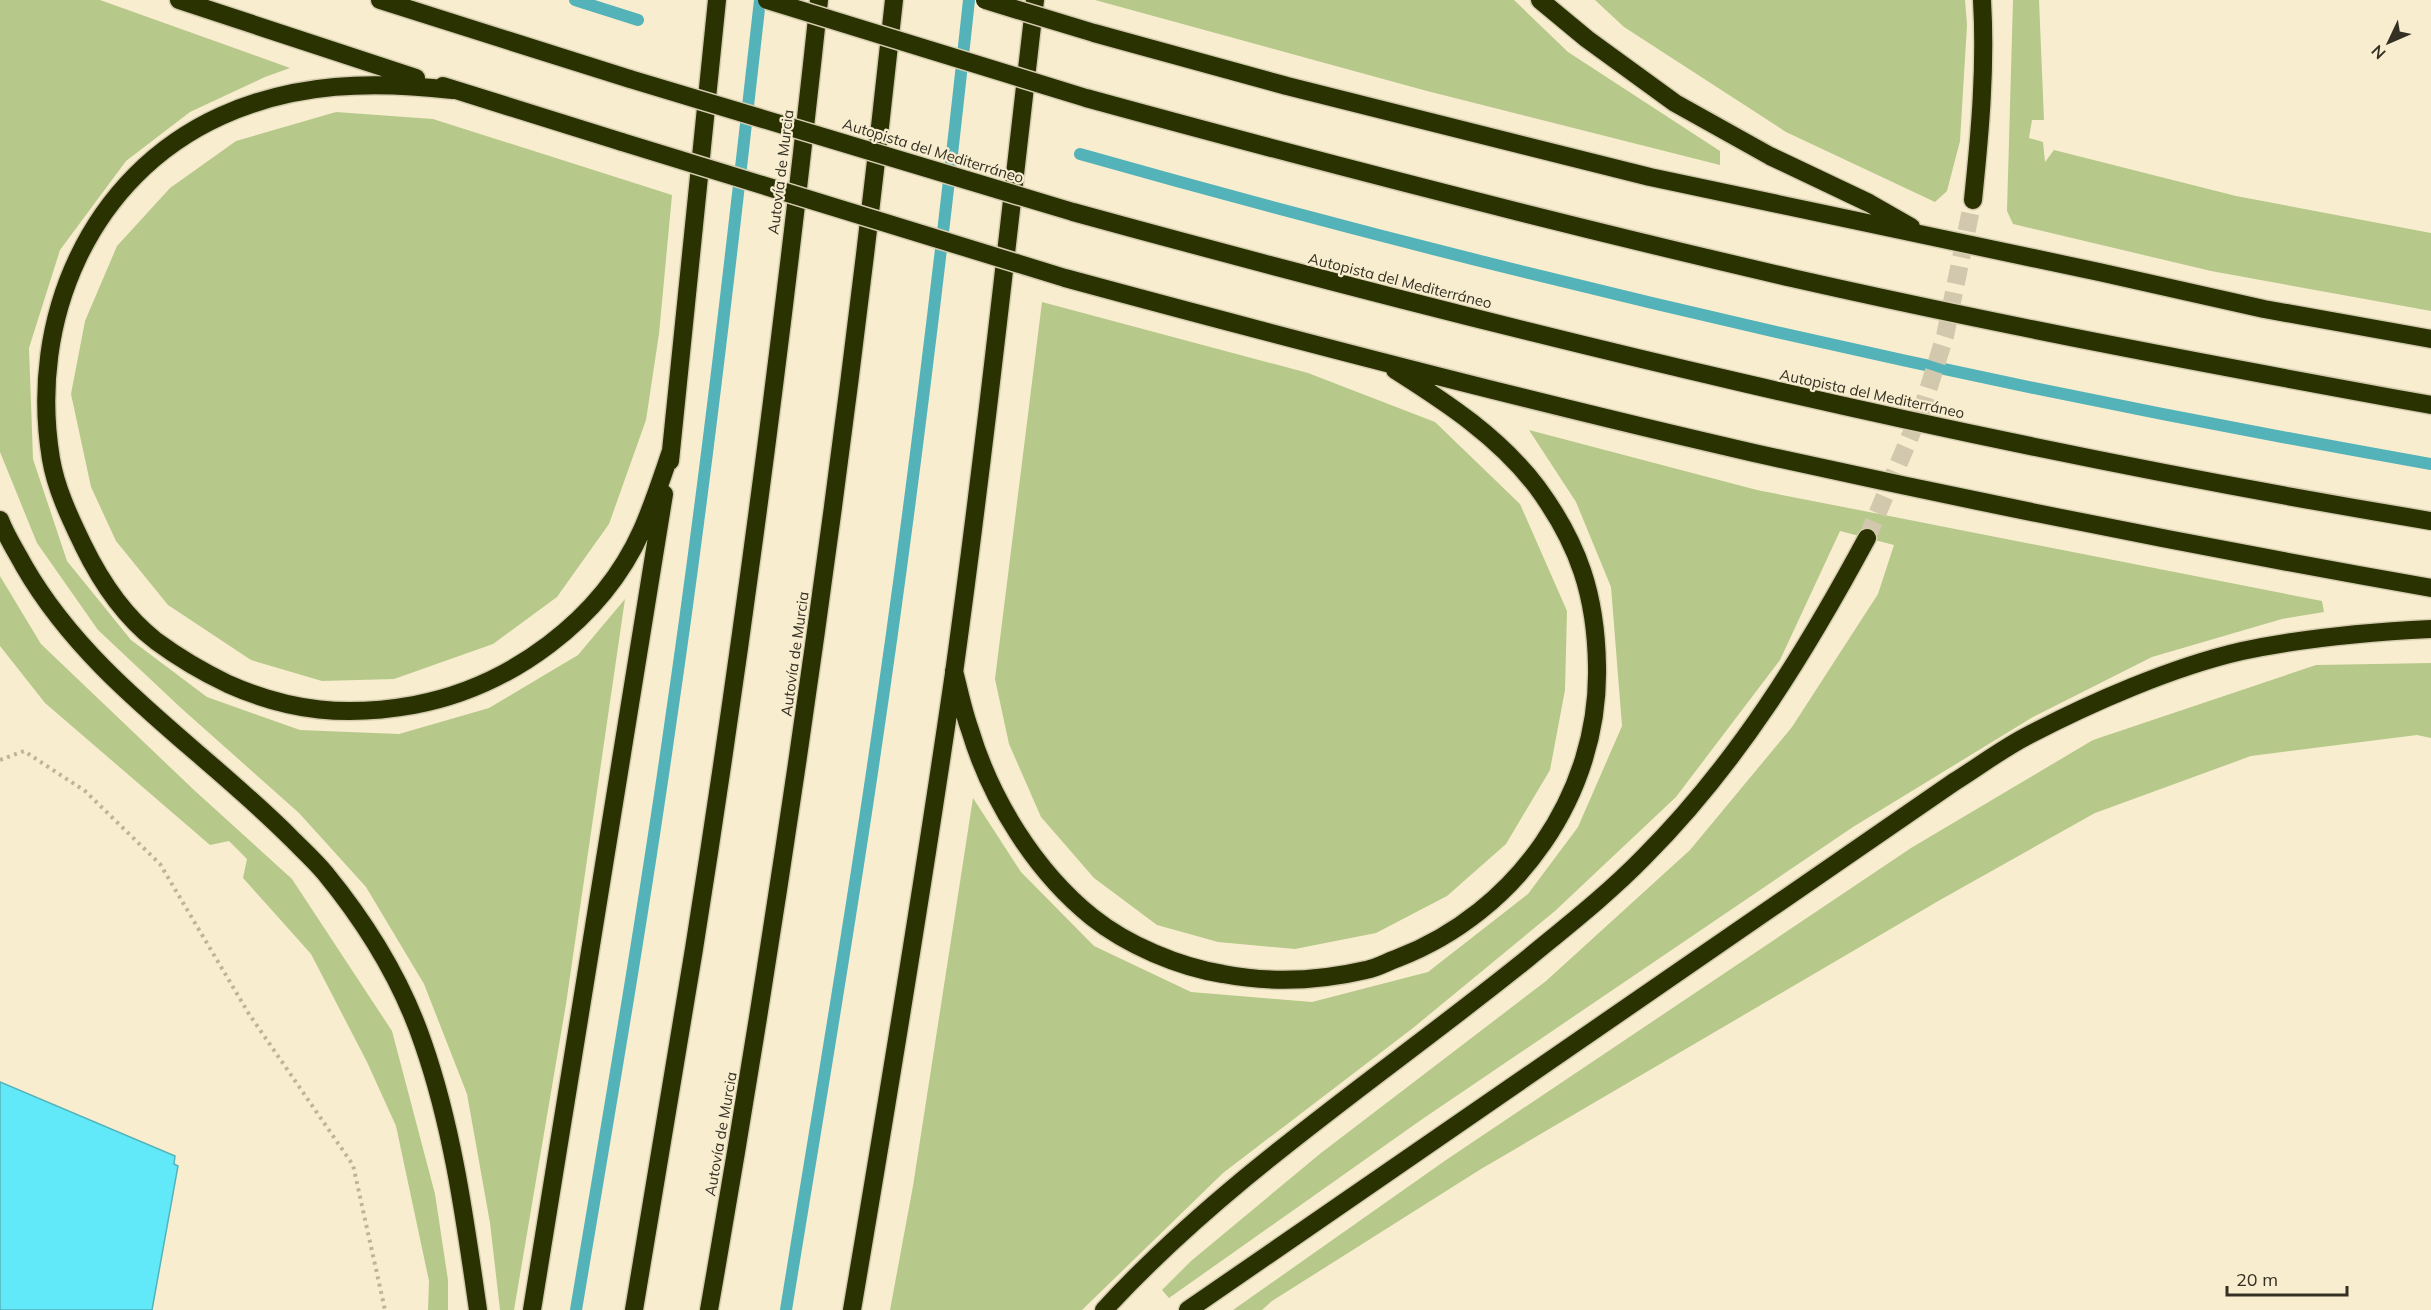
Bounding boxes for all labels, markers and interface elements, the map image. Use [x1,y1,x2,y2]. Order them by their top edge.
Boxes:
north arrow [2359,12,2419,72]
text: N [2367,41,2390,64]
street label: Autovía de Murcia [763,108,798,235]
street label: Autopista del Mediterráneo [840,114,1026,187]
street label: Autopista del Mediterráneo [1306,248,1494,313]
street label: Autopista del Mediterráneo [1778,365,1966,422]
street label: Autovía de Murcia [776,590,813,718]
street label: Autovía de Murcia [700,1070,741,1197]
scale bar [2227,1259,2347,1297]
text: 20 m [2236,1268,2278,1291]

